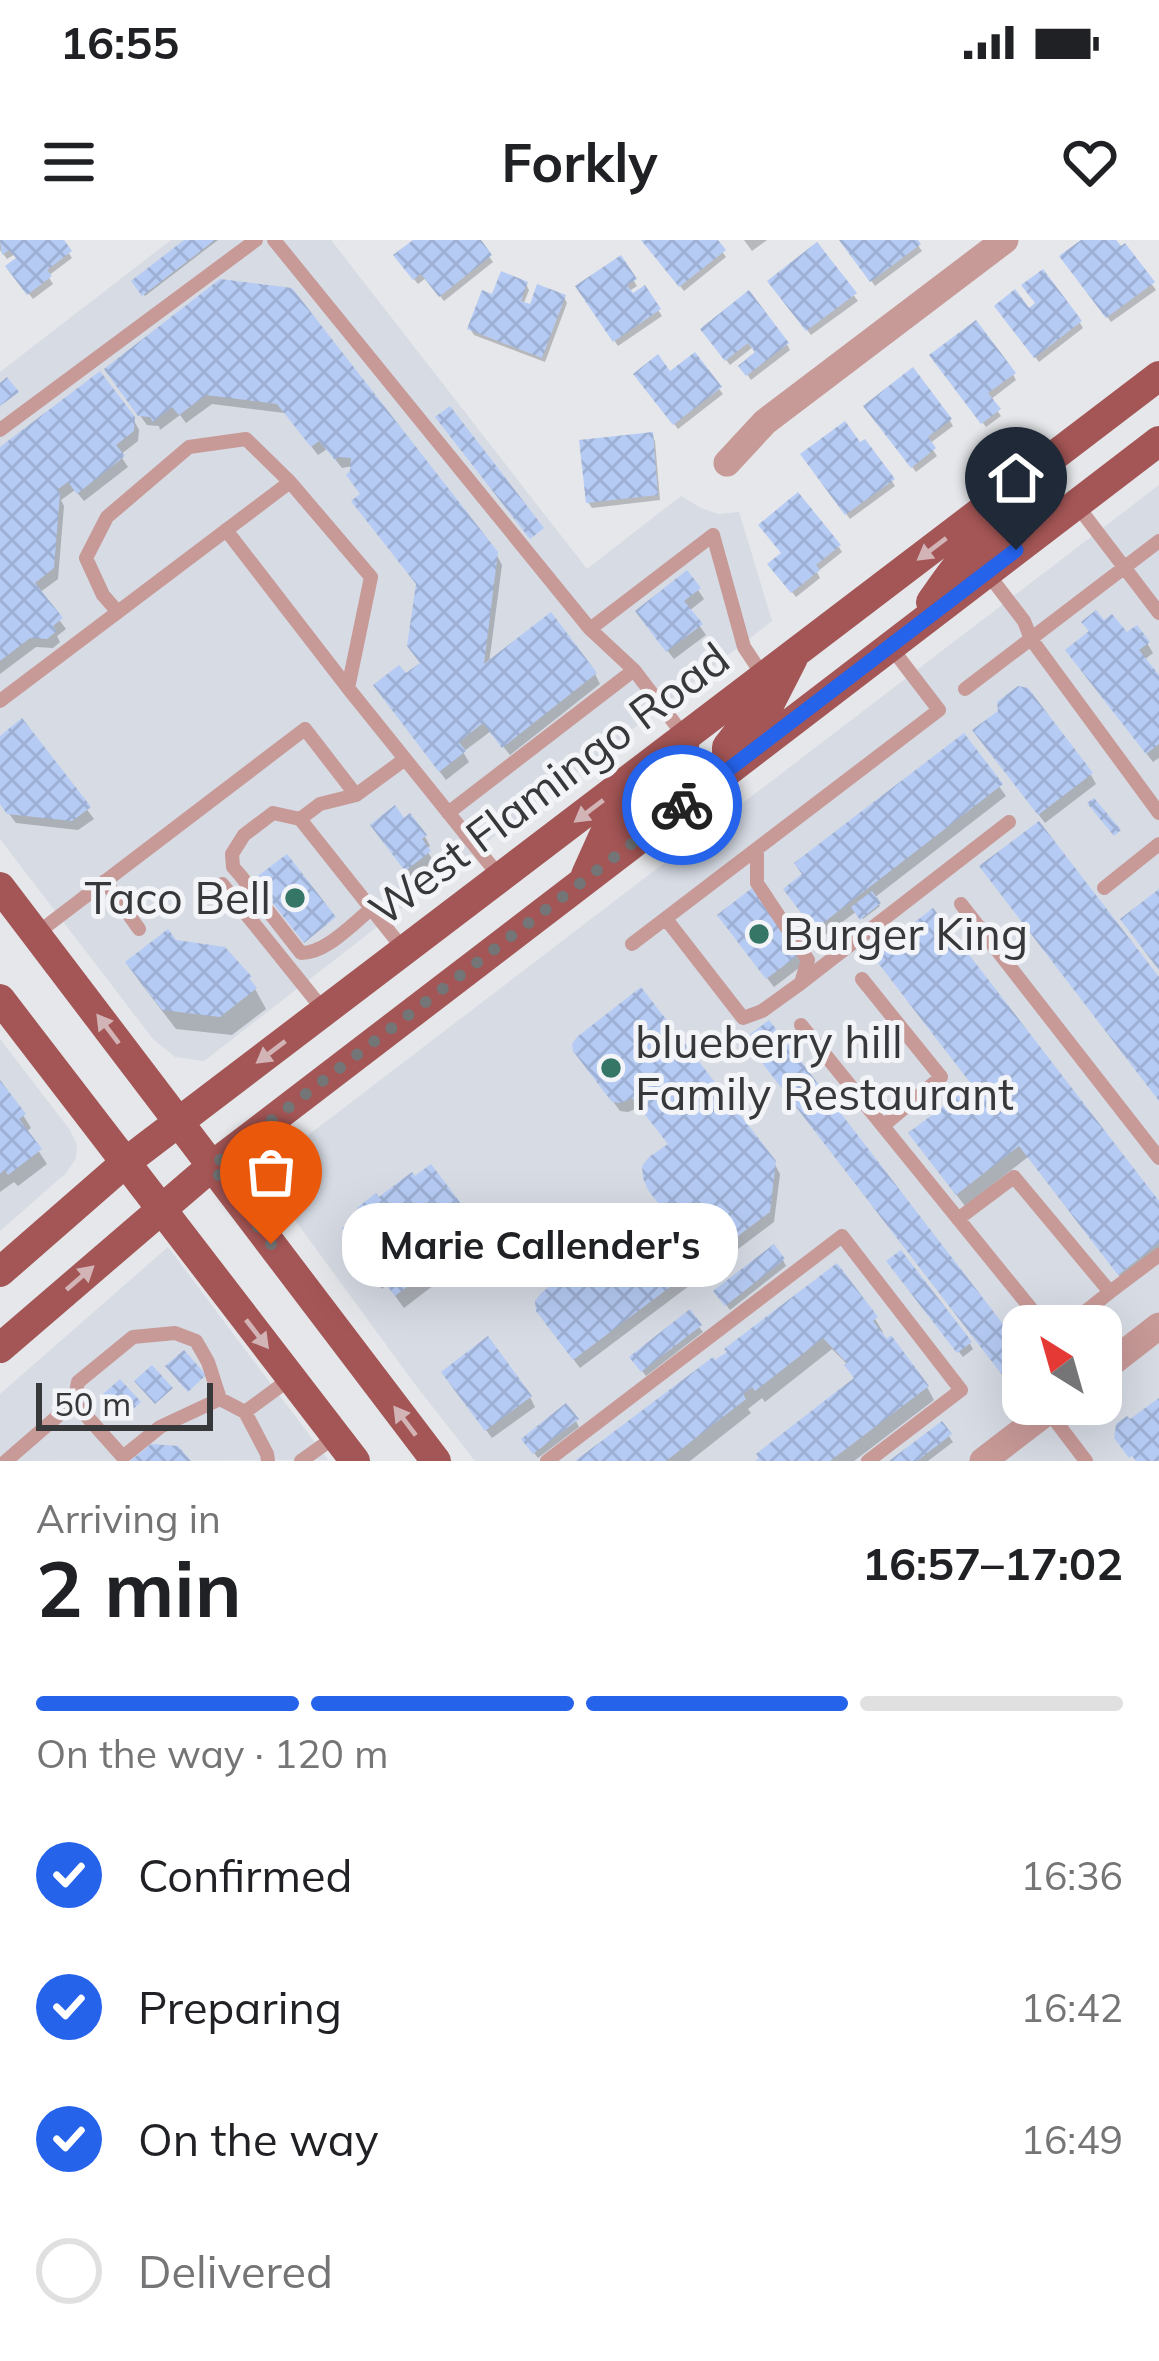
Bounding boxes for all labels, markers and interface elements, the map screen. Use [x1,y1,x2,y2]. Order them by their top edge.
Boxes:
text: 16:55 [60,14,179,70]
text: Forkly [501,128,658,196]
icon: menu [36,129,102,195]
icon: heart [1057,129,1123,195]
pin [965,427,1067,550]
icon: home [983,445,1049,511]
one-way arrow [917,536,948,560]
street label: West Flamingo Road [357,630,739,937]
courier [622,745,742,865]
icon: bike [649,772,715,838]
one-way arrow [574,798,605,823]
place label: Taco Bell [84,869,271,925]
marker: Taco Bell [282,885,308,911]
place label: Burger King [783,905,1028,961]
marker: Burger King [746,921,772,947]
one-way arrow [96,1013,121,1045]
place label: blueberry hill Family Restaurant [635,1013,1014,1121]
one-way arrow [256,1039,287,1064]
marker: blueberry hill Family Restaurant [598,1055,624,1081]
pin [220,1121,322,1244]
icon: bag [238,1139,304,1205]
callout: Marie Callender's [343,1202,739,1286]
text: Marie Callender's [379,1220,701,1269]
one-way arrow [65,1265,95,1292]
north arrow [1002,1305,1122,1425]
map controls [1002,1305,1122,1425]
one-way arrow [245,1319,269,1350]
scale bar [36,1377,213,1430]
text: 50 m [54,1383,131,1424]
one-way arrow [394,1405,418,1437]
text: Arriving in [36,1494,221,1543]
text: 16:57–17:02 [862,1535,1123,1591]
text: 2 min [36,1539,242,1637]
text: On the way · 120 m [36,1729,388,1778]
icon: check [36,1842,102,1908]
text: Confirmed [138,1847,352,1903]
text: 16:36 [1021,1851,1123,1900]
icon: check [36,1974,102,2040]
text: Preparing [138,1979,342,2035]
text: 16:42 [1021,1983,1123,2032]
icon: check [36,2106,102,2172]
text: On the way [138,2111,379,2167]
text: 16:49 [1021,2115,1123,2164]
text: Delivered [138,2243,333,2299]

